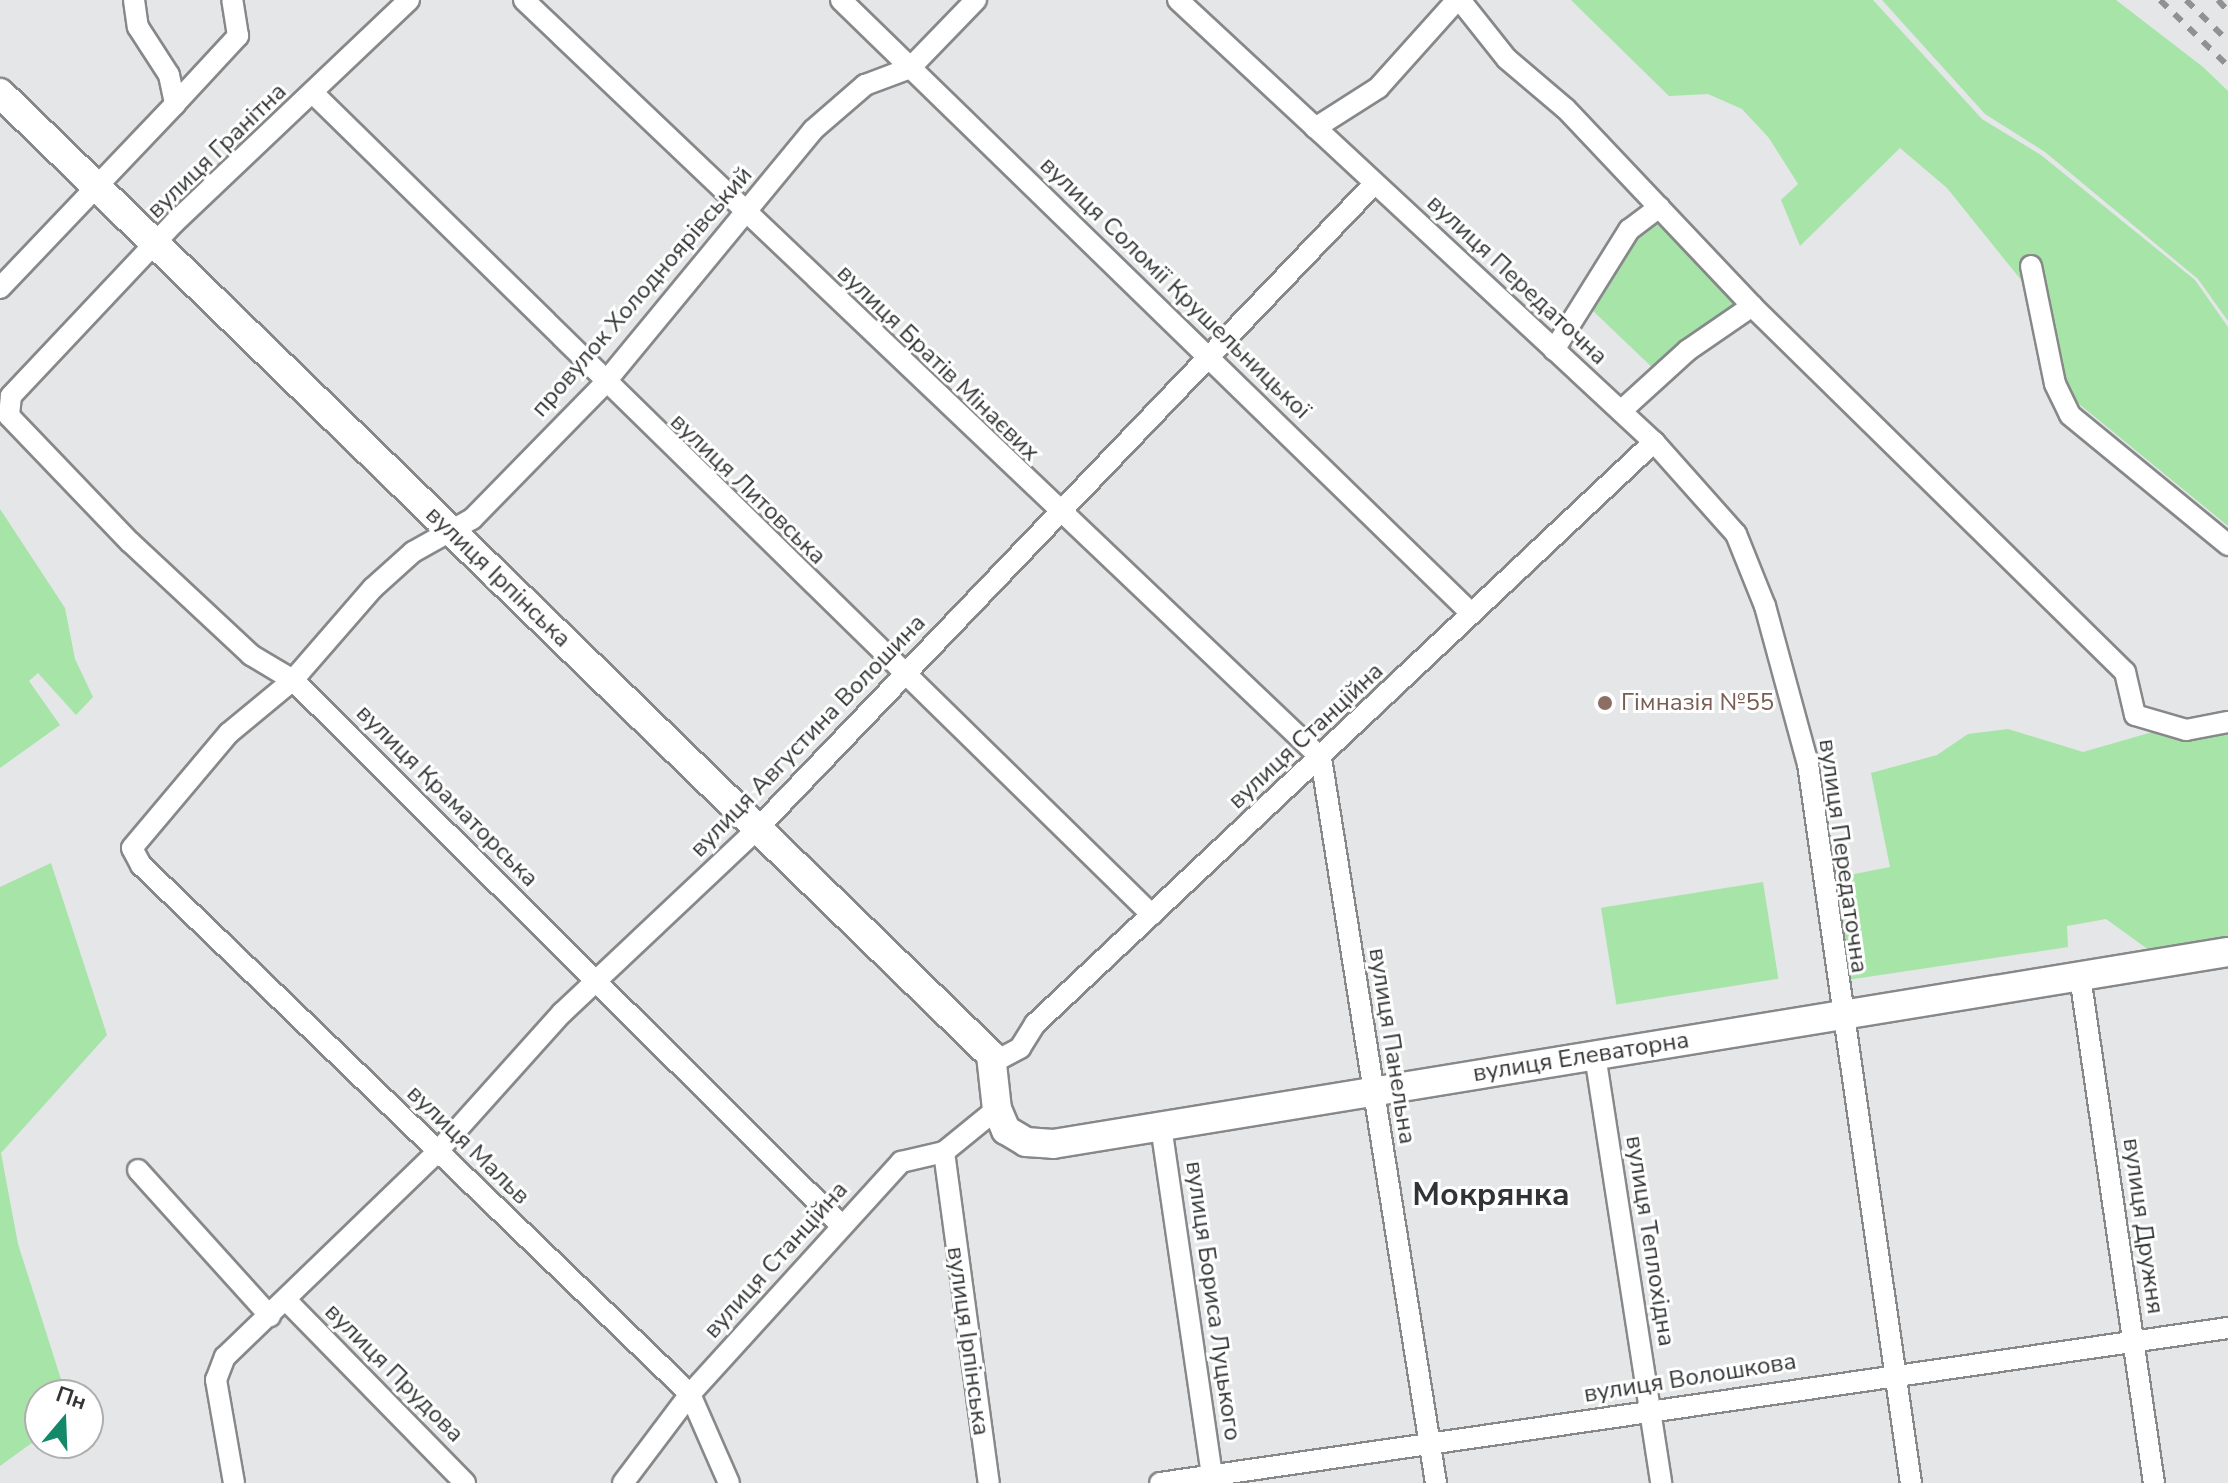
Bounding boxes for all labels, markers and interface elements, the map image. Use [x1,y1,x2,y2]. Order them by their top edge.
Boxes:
street label: вулиця Гранітна [142,77,292,225]
street label: вулиця Соломії Крушельницької [1034,151,1316,425]
street label: провулок Холодноярівський [526,161,758,423]
street label: вулиця Передаточна [1421,189,1613,371]
street label: вулиця Братів Мінаєвих [831,259,1045,467]
street label: вулиця Литовська [664,407,832,571]
street label: вулиця Ірпінська [420,501,576,653]
street label: вулиця Августина Волошина [684,609,932,863]
street label: вулиця Станційна [1223,657,1389,815]
place label: Гімназія №55 [1621,689,1774,717]
marker: Гімназія №55 [1596,694,1614,712]
street label: вулиця Краматорська [350,699,544,893]
street label: вулиця Передаточна [1812,737,1874,975]
street label: вулиця Панельна [1362,946,1422,1146]
street label: вулиця Елеваторна [1471,1026,1691,1088]
street label: вулиця Мальв [401,1079,535,1211]
street label: вулиця Теплохідна [1619,1134,1681,1348]
street label: вулиця Дружня [2116,1136,2170,1316]
street label: вулиця Бориса Луцького [1179,1159,1247,1443]
street label: вулиця Станційна [698,1176,854,1344]
district label: Мокрянка [1412,1176,1570,1214]
street label: вулиця Ірпінська [940,1245,996,1437]
street label: вулиця Прудова [319,1298,469,1448]
street label: вулиця Волошкова [1582,1347,1798,1409]
north arrow [24,1379,104,1459]
text: Пн [52,1379,90,1417]

